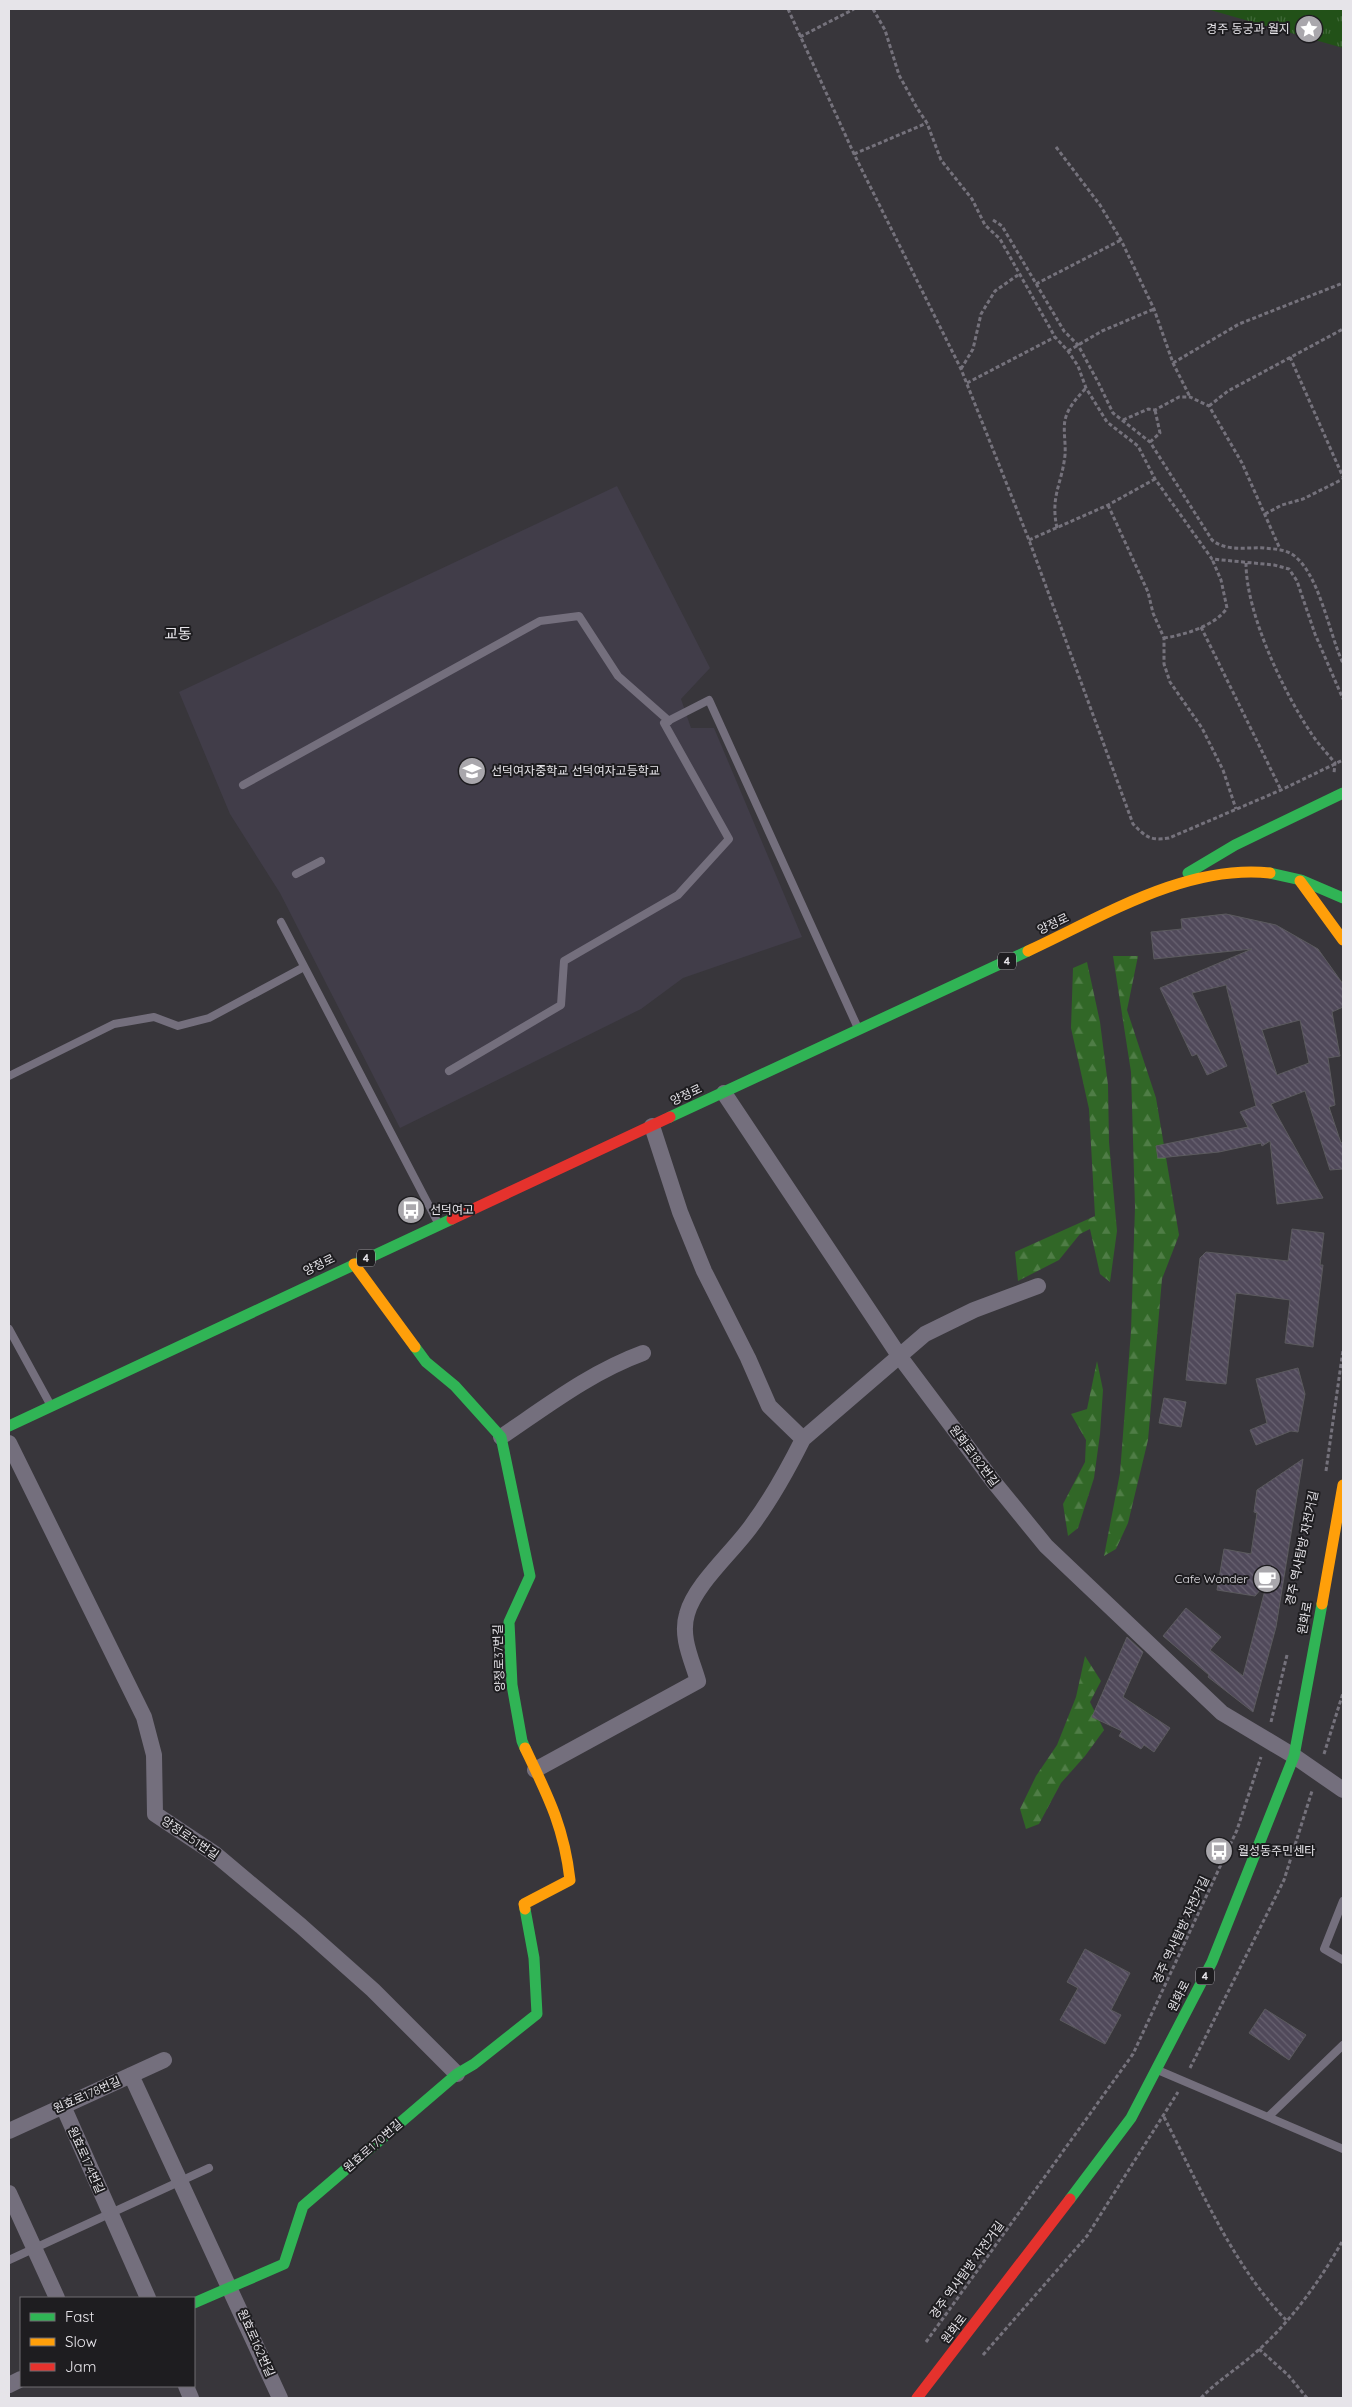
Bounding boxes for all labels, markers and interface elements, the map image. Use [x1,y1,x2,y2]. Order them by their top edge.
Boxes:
place icon: 경주 동궁과 월지 [1294,14,1324,44]
place label: 경주 동궁과 월지 [1206,21,1290,36]
district label: 교동 [164,624,192,643]
school or university icon: 선덕여자중학교 선덕여자고등학교 [457,756,487,786]
place label: 선덕여자중학교 선덕여자고등학교 [491,763,660,778]
street label: 양정로 [1035,910,1071,937]
road number: 4 [998,952,1016,969]
street label: 양정로 [668,1081,704,1108]
bus stop icon: 선덕여고 [396,1195,426,1225]
place label: 선덕여고 [430,1202,474,1217]
road number: 4 [357,1250,375,1266]
street label: 양정로 [301,1251,337,1279]
street label: 원화로182번길 [947,1422,1002,1489]
street label: 경주 역사탐방 자전거길 [1282,1489,1321,1607]
cafe icon: Cafe Wonder [1252,1564,1282,1594]
place label: Cafe Wonder [1175,1571,1248,1586]
street label: 원화로 [1294,1600,1315,1636]
street label: 양정로37번길 [490,1624,507,1692]
street label: 양정로51번길 [159,1813,222,1862]
bus stop icon: 월성동주민센타 [1204,1836,1234,1866]
place label: 월성동주민센타 [1238,1843,1315,1858]
street label: 경주 역사탐방 자전거길 [1149,1874,1212,1986]
road number: 4 [1196,1968,1214,1984]
street label: 원화로 [1164,1978,1193,2014]
street label: 원효로178번길 [51,2073,123,2116]
street label: 원효로170번길 [340,2116,405,2175]
street label: 원효로174번길 [65,2124,108,2196]
street label: 경주 역사탐방 자전거길 [926,2218,1007,2321]
legend [20,2297,195,2387]
text: Fast [65,2307,94,2326]
street label: 원효로162번길 [235,2307,278,2379]
street label: 원화로 [937,2311,970,2346]
text: Slow [65,2332,97,2351]
text: Jam [65,2357,96,2376]

